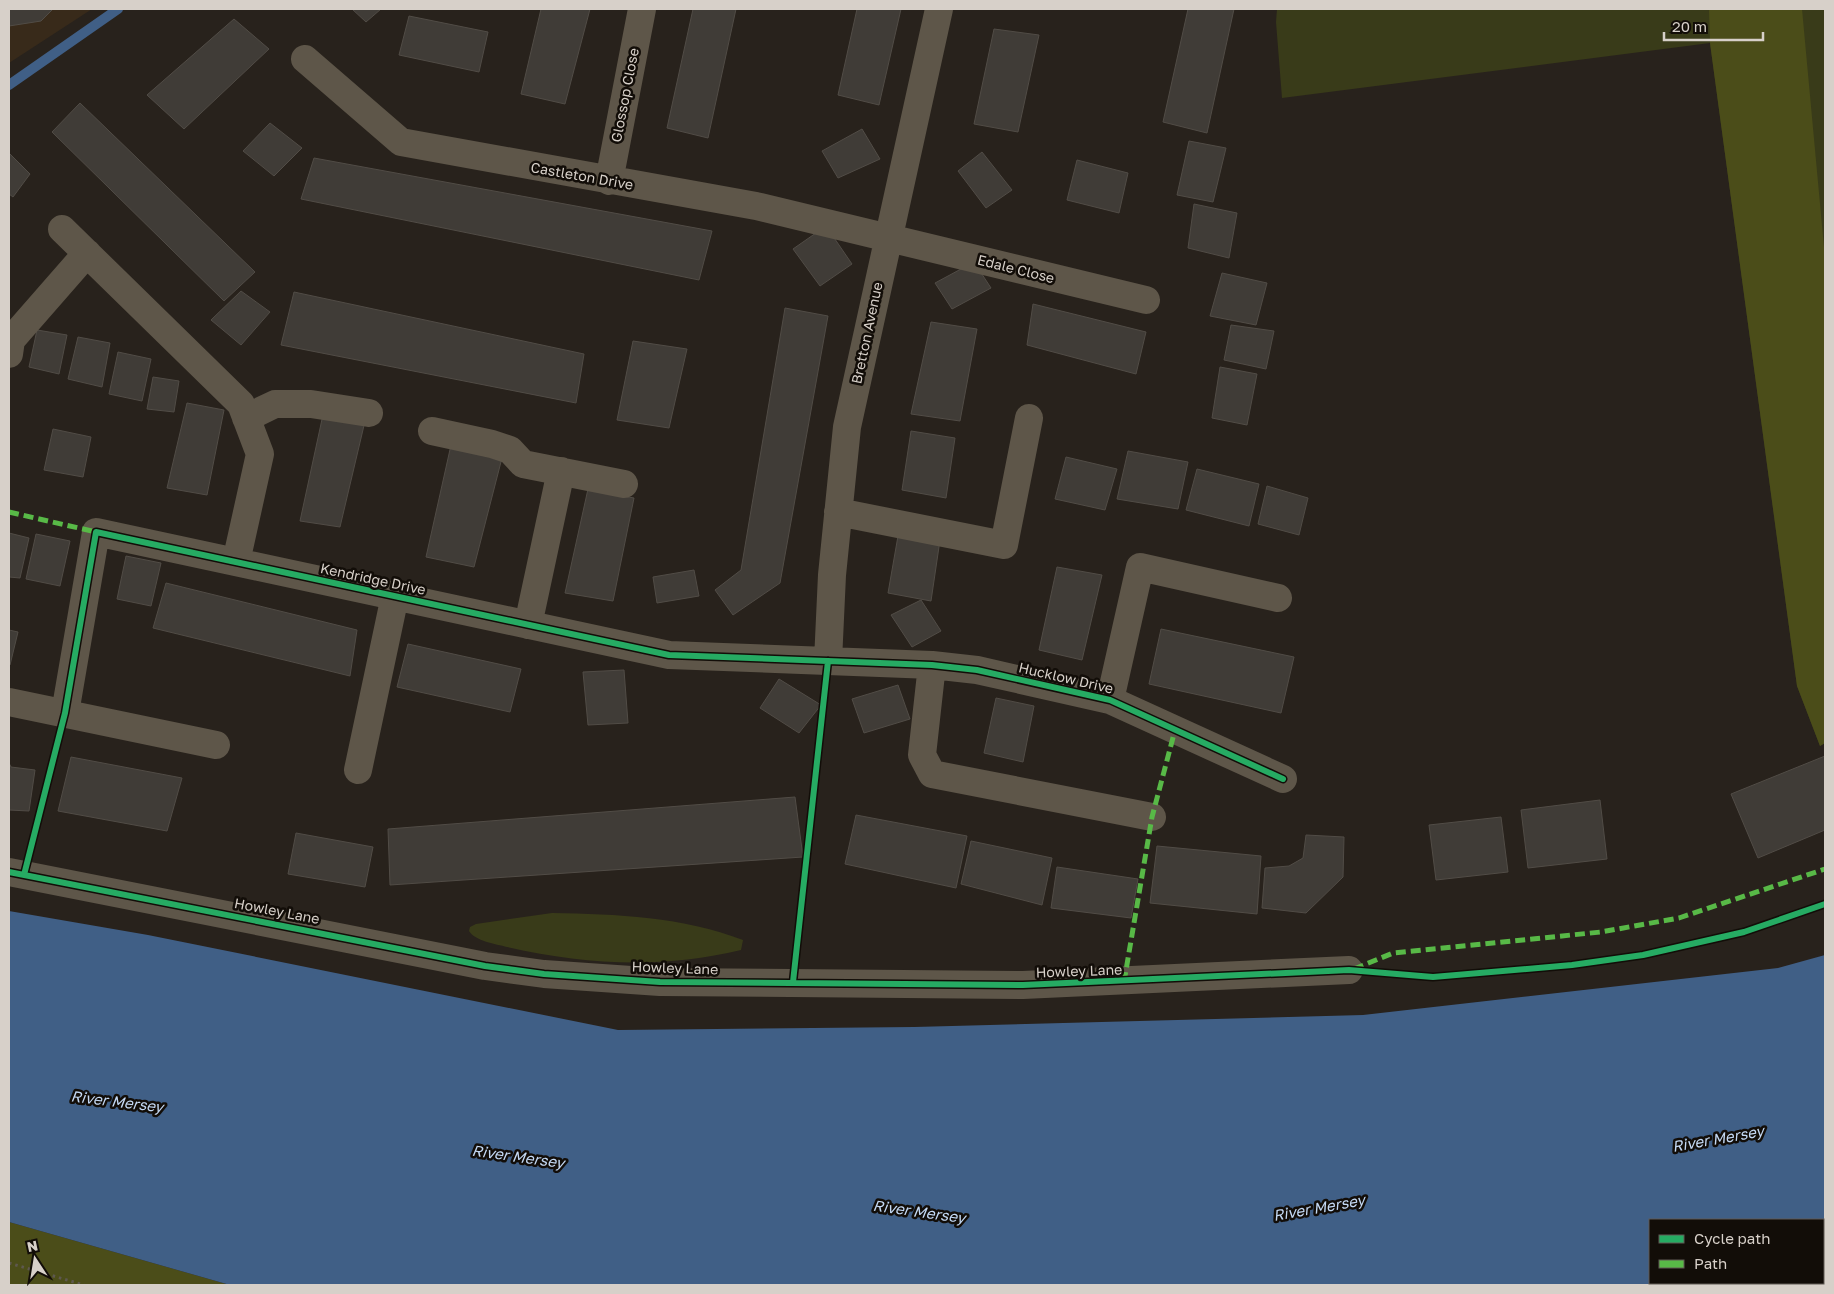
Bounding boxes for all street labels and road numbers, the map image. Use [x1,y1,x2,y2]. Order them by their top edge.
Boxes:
street label: Glossop Close [607,46,642,144]
street label: Castleton Drive [530,158,635,193]
street label: Edale Close [976,251,1056,286]
street label: Bretton Avenue [847,280,886,385]
street label: Kendridge Drive [319,559,427,598]
street label: Hucklow Drive [1017,658,1115,697]
street label: Howley Lane [233,894,321,927]
street label: Howley Lane [631,957,719,978]
street label: Howley Lane [1035,960,1123,981]

